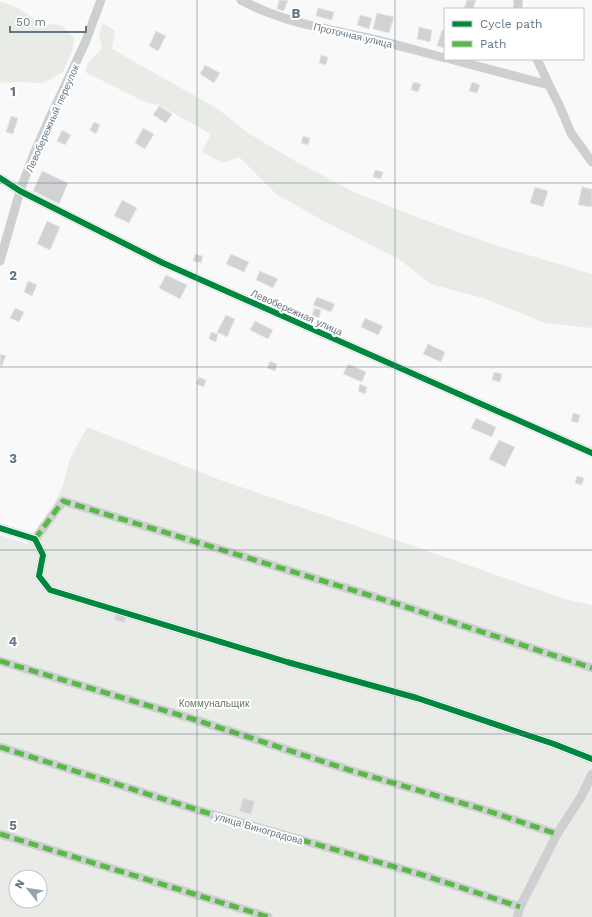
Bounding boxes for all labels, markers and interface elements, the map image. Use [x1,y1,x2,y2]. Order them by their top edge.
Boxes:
text: B [292,6,301,21]
scale bar [10,8,86,34]
legend [444,8,584,60]
text: 50 m [16,15,46,29]
text: Cycle path [480,17,542,31]
street label: Проточная улица [312,21,394,50]
text: Path [480,37,506,51]
street label: Левобережный переулок [24,62,81,173]
text: 1 [10,84,16,99]
text: 2 [9,268,17,283]
street label: Левобережная улица [249,287,345,338]
text: 3 [9,451,17,466]
text: 4 [9,634,18,649]
park label: Коммунальщик [179,698,250,709]
street label: улица Виноградова [214,811,305,846]
text: 5 [9,818,17,833]
north arrow [8,869,48,909]
text: N [12,877,27,891]

